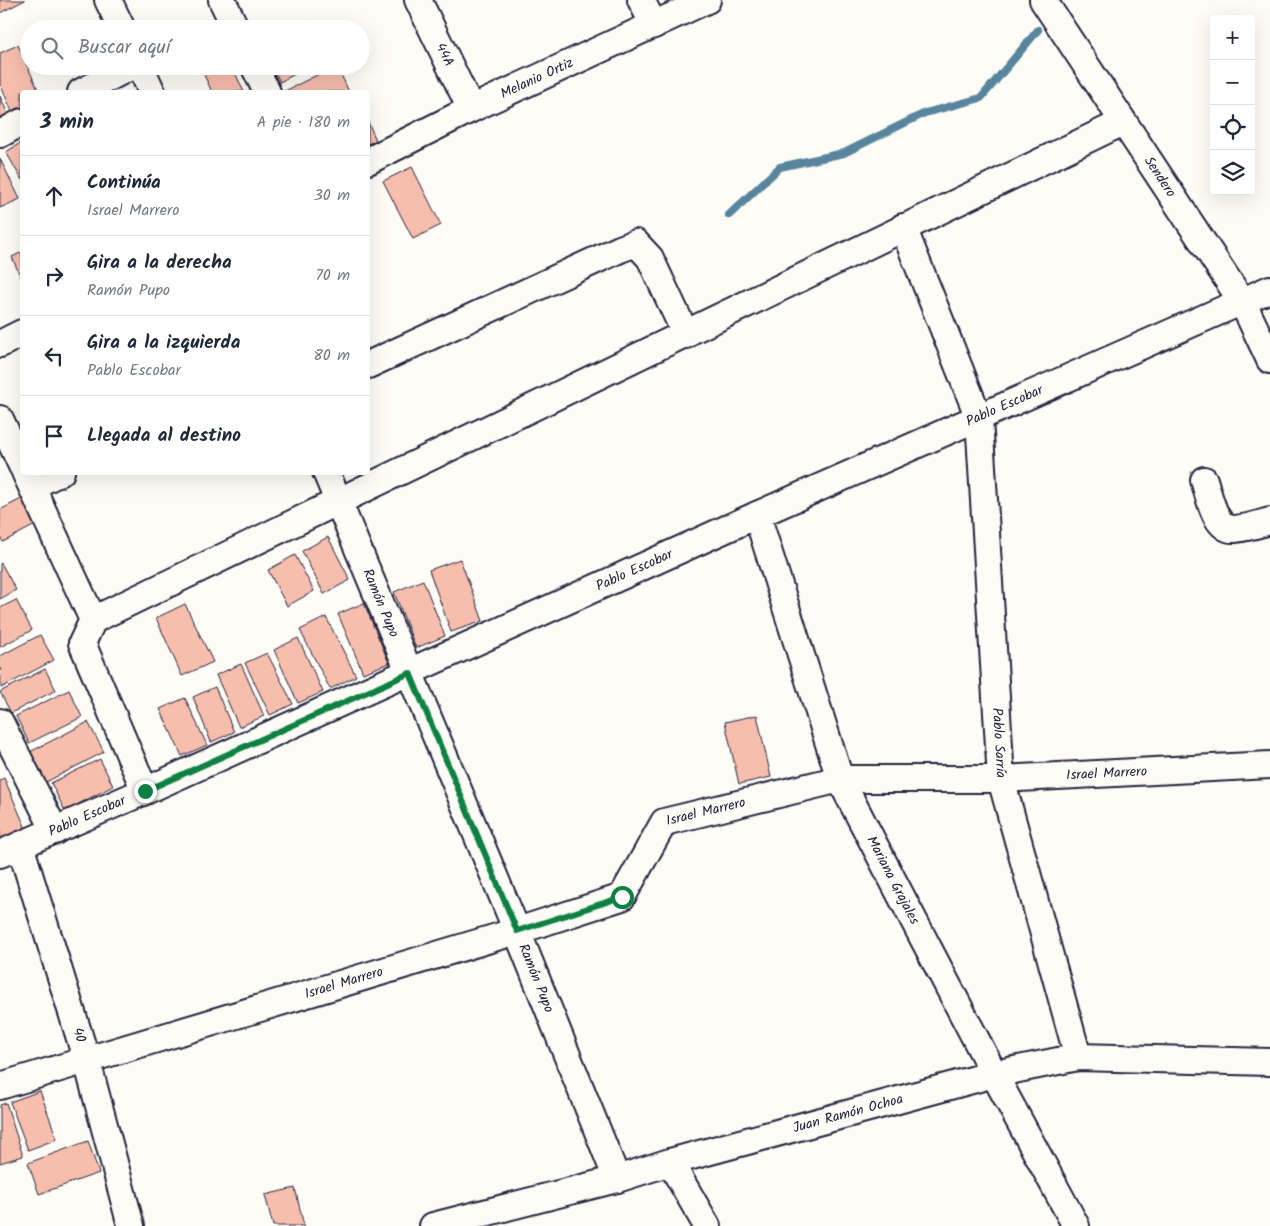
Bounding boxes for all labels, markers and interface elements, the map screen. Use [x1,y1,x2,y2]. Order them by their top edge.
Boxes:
map controls [1210,15,1255,195]
button: + [1210,15,1255,60]
search box [20,20,370,75]
text: Buscar aquí [78,33,170,63]
icon: search [38,34,66,62]
street label: 44A [430,39,460,70]
street label: Melanio Ortiz [497,52,577,105]
button: − [1210,60,1255,105]
button: locate [1210,105,1255,150]
text: 3 min [40,106,94,139]
text: A pie · 180 m [257,110,350,135]
button: layers [1210,150,1255,195]
street label: Sendero [1138,152,1182,202]
text: Continúa [87,168,161,198]
icon: ahead [40,182,68,210]
text: 30 m [314,183,350,208]
text: Israel Marrero [87,198,180,223]
text: Gira a la derecha [87,248,232,278]
icon: right [40,262,68,290]
text: 70 m [315,263,350,288]
text: Ramón Pupo [87,278,170,303]
text: Gira a la izquierda [87,328,240,358]
icon: left [40,342,68,370]
text: 80 m [313,343,350,368]
text: Pablo Escobar [87,358,181,383]
street label: Pablo Escobar [963,379,1048,433]
text: Llegada al destino [87,421,241,451]
icon: arrive [40,422,68,450]
street label: Pablo Escobar [592,543,678,597]
street label: Ramón Pupo [356,565,405,641]
street label: Pablo Sarría [986,707,1012,779]
street label: Israel Marrero [1066,760,1148,787]
route end [134,780,157,803]
street label: Pablo Escobar [45,789,130,843]
street label: Israel Marrero [664,791,748,832]
street label: Mariana Grajales [861,832,925,929]
route start [611,886,634,909]
street label: Ramón Pupo [512,940,560,1016]
street label: Israel Marrero [302,961,386,1005]
street label: 40 [66,1025,92,1045]
street label: Juan Ramón Ochoa [790,1088,906,1139]

